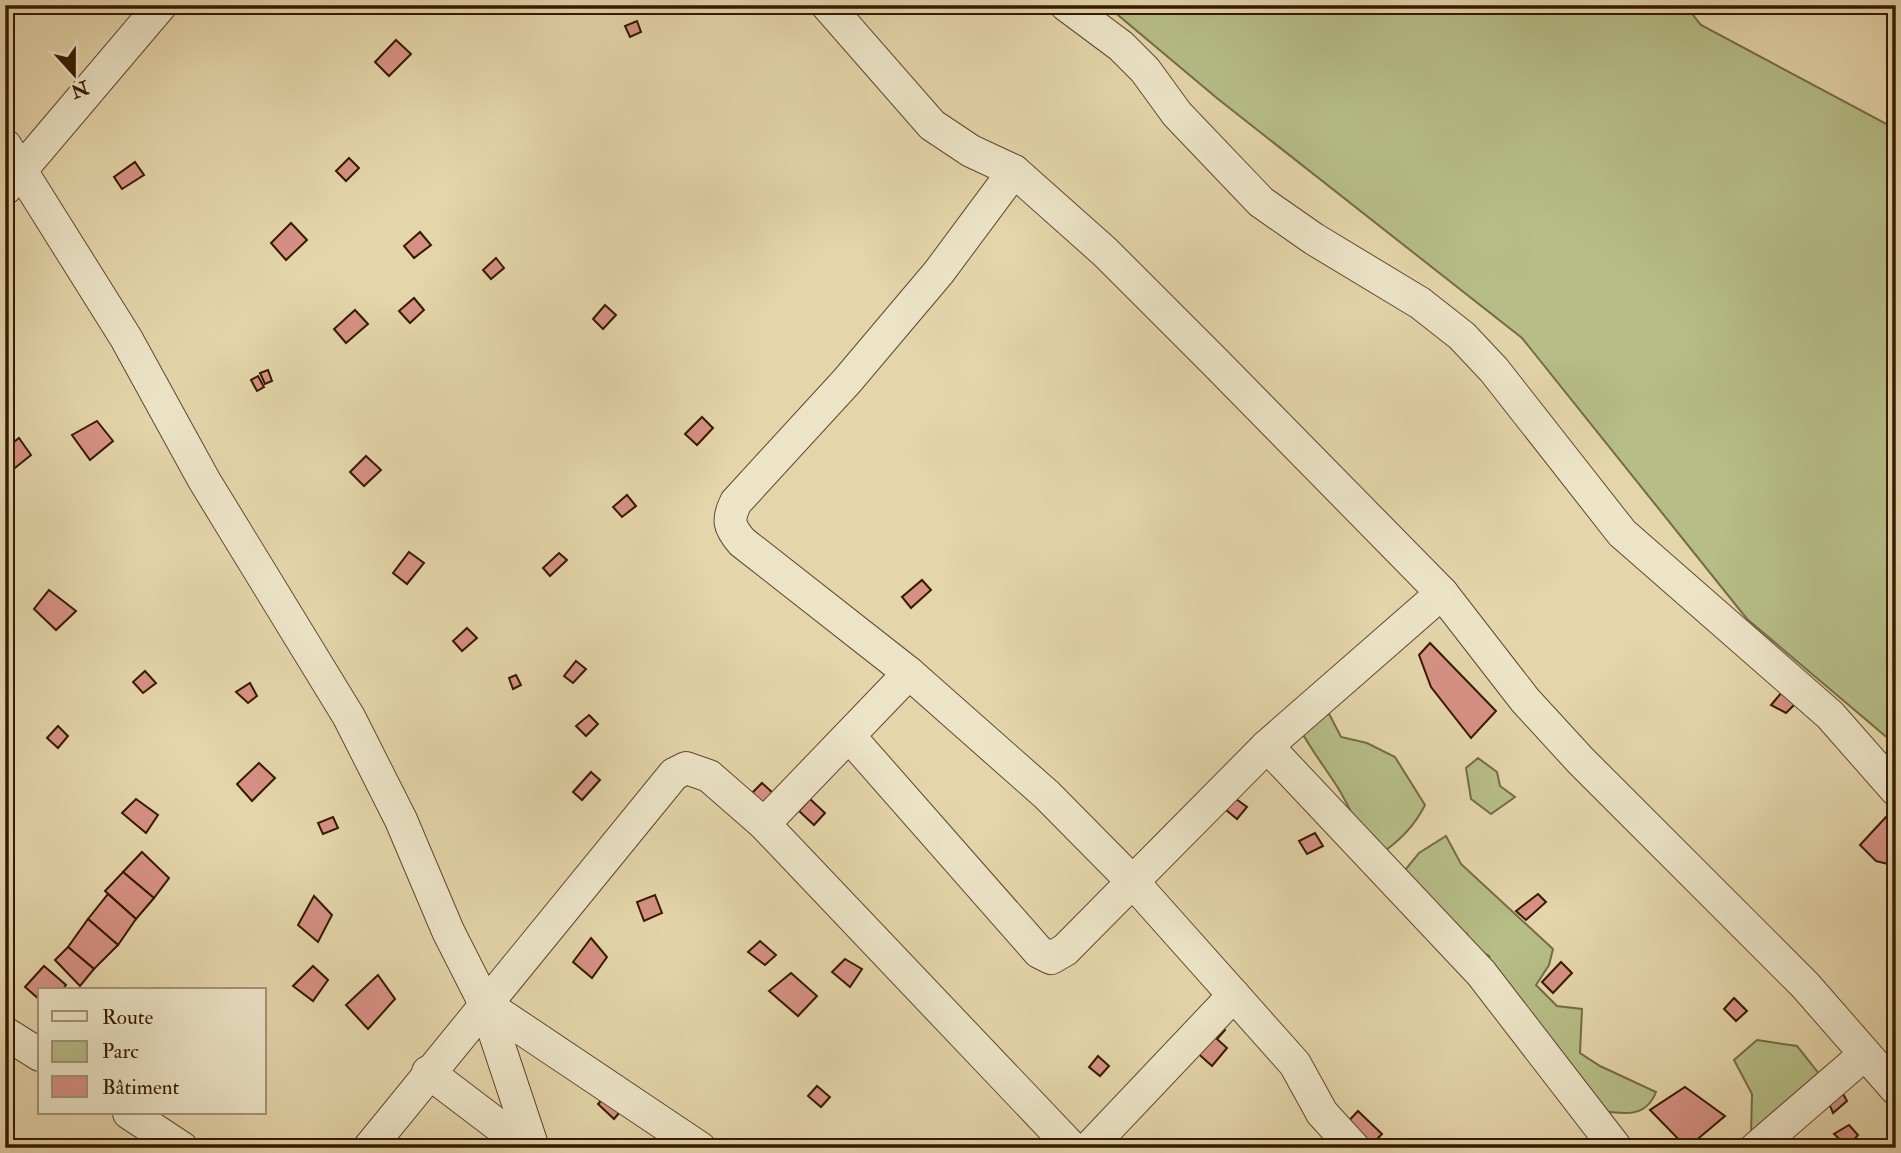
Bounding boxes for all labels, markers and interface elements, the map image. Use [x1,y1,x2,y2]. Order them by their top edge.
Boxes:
north arrow [38,38,108,108]
text: N [67,74,93,104]
legend [38,988,266,1114]
text: Route [102,1004,154,1031]
text: Parc [102,1038,139,1065]
text: Bâtiment [102,1074,179,1101]

